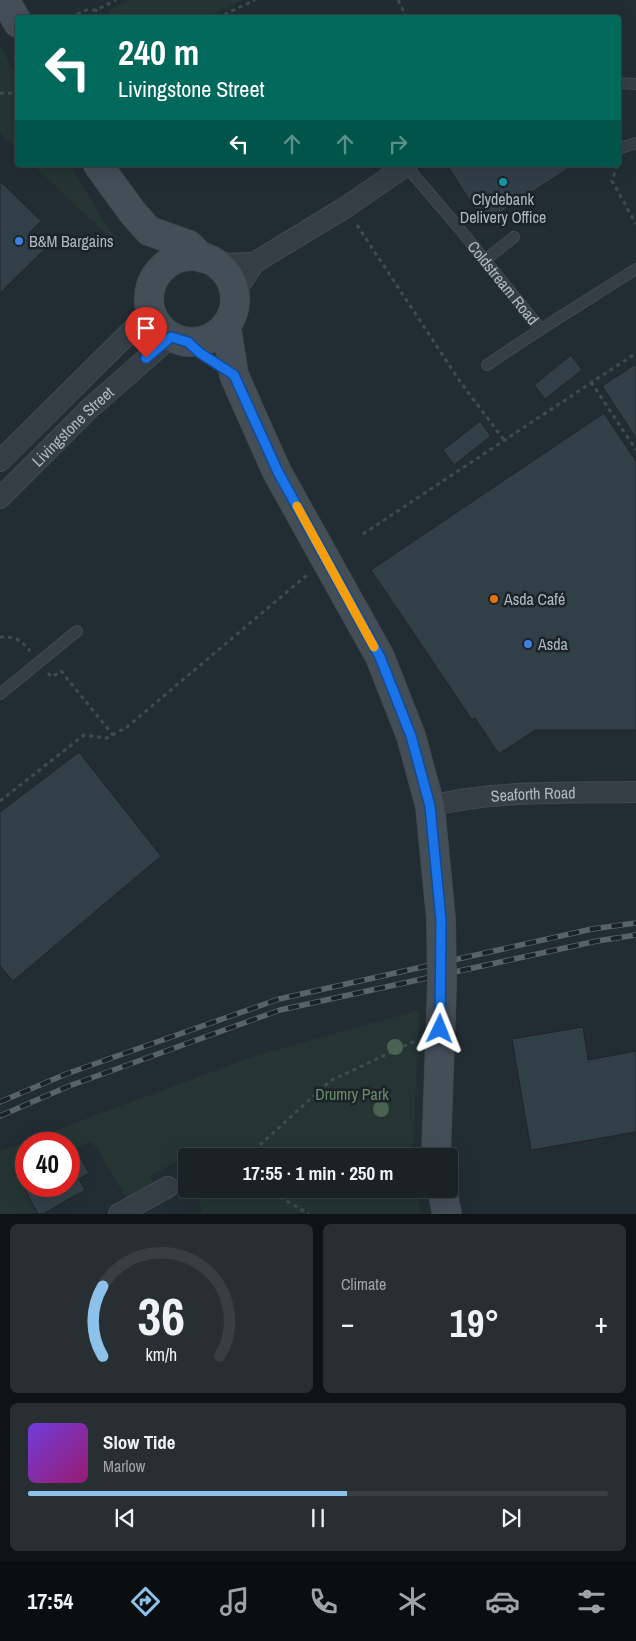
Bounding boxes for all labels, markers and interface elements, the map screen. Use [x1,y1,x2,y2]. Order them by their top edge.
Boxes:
text: 240 m [118,29,199,76]
icon: left [35,35,100,100]
text: Livingstone Street [118,74,264,104]
icon: left [225,130,253,158]
icon: ahead [278,130,306,158]
icon: ahead [331,130,359,158]
icon: right [384,130,412,158]
marker: Clydebank Delivery Office [497,176,509,188]
place label: Clydebank Delivery Office [460,188,546,228]
place label: B&M Bargains [29,230,114,252]
marker: B&M Bargains [13,235,25,247]
street label: Coldstream Road [463,236,544,329]
pin [125,307,167,358]
icon: arrive [132,314,160,342]
street label: Livingstone Street [27,381,119,471]
place label: Asda Café [503,588,565,610]
marker: Asda Café [488,593,500,605]
place label: Asda [537,633,569,655]
marker: Asda [522,638,534,650]
street label: Seaforth Road [490,781,576,807]
position arrow [413,1002,465,1054]
park label: Drumry Park [315,1083,389,1105]
speed limit sign: 40 [15,1132,80,1197]
text: 17:55 · 1 min · 250 m [243,1160,393,1186]
text: Climate [341,1273,386,1295]
text: 36 [138,1281,185,1351]
text: 19° [450,1298,499,1349]
text: − [341,1304,354,1342]
text: + [595,1304,608,1342]
text: km/h [146,1343,177,1367]
text: Slow Tide [103,1429,175,1455]
text: Marlow [103,1455,145,1477]
icon: previous [111,1504,139,1532]
icon: pause [304,1504,332,1532]
icon: next [497,1504,525,1532]
icon: directions [128,1584,163,1619]
icon: music [217,1584,252,1619]
icon: phone [306,1584,341,1619]
icon: climate [395,1584,430,1619]
icon: car [485,1584,520,1619]
icon: filters [574,1584,609,1619]
text: 17:54 [27,1586,73,1616]

